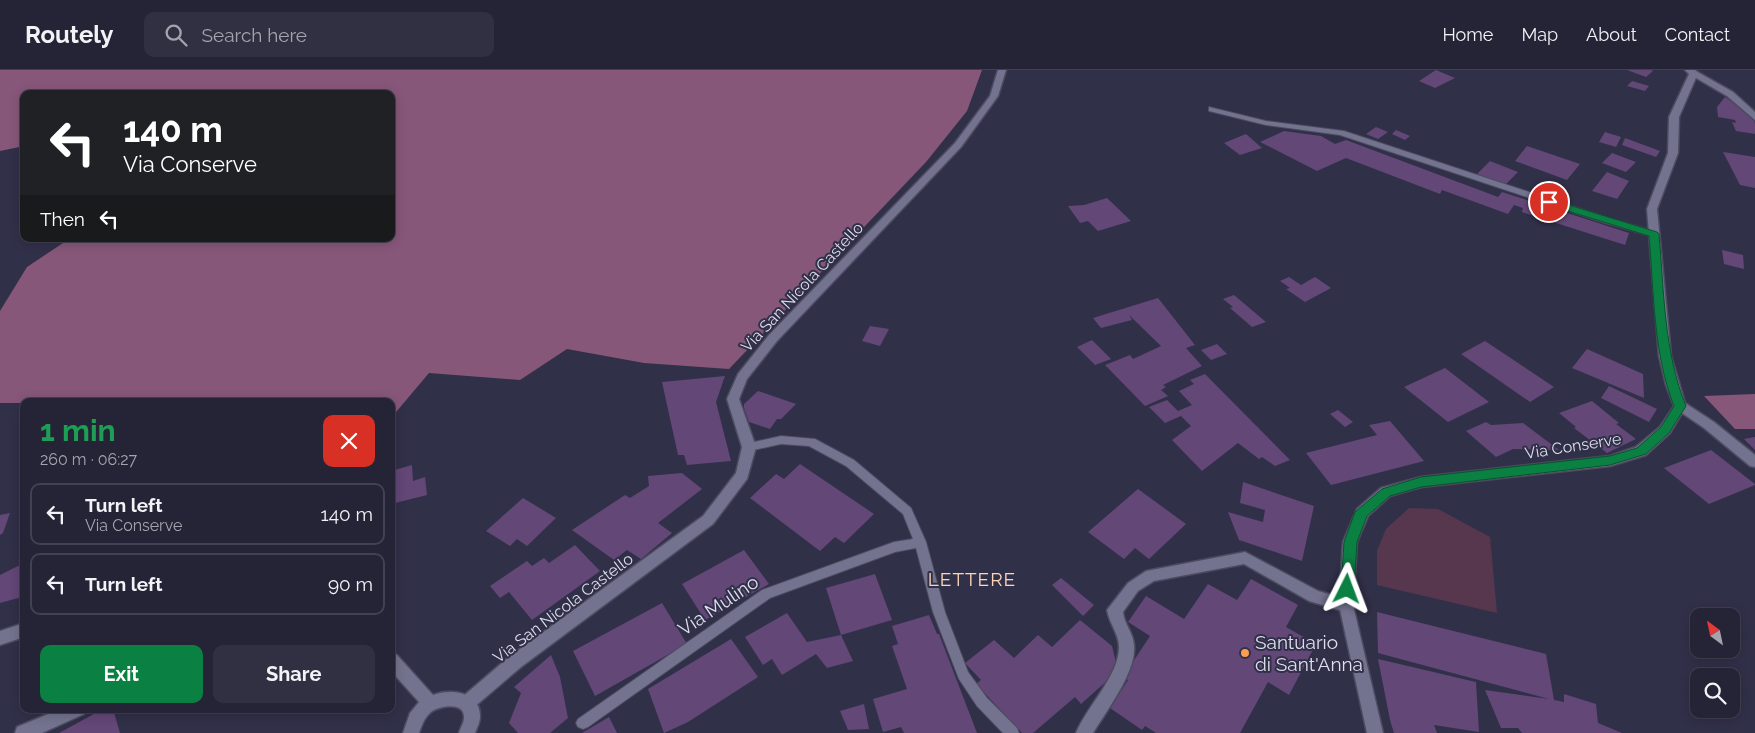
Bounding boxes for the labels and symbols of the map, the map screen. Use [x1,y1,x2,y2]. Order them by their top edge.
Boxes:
pin [1528,181,1570,223]
street label: Via San Nicola Castello [737,218,867,356]
street label: Via Conserve [1523,429,1623,463]
street label: Via San Nicola Castello [489,549,637,667]
position arrow [1320,562,1372,614]
district label: LETTERE [928,568,1016,590]
street label: Via Mulino [674,570,762,640]
north arrow [1690,608,1740,658]
place label: Santuario di Sant'Anna [1255,631,1363,675]
marker: Santuario di Sant'Anna [1239,647,1251,659]

